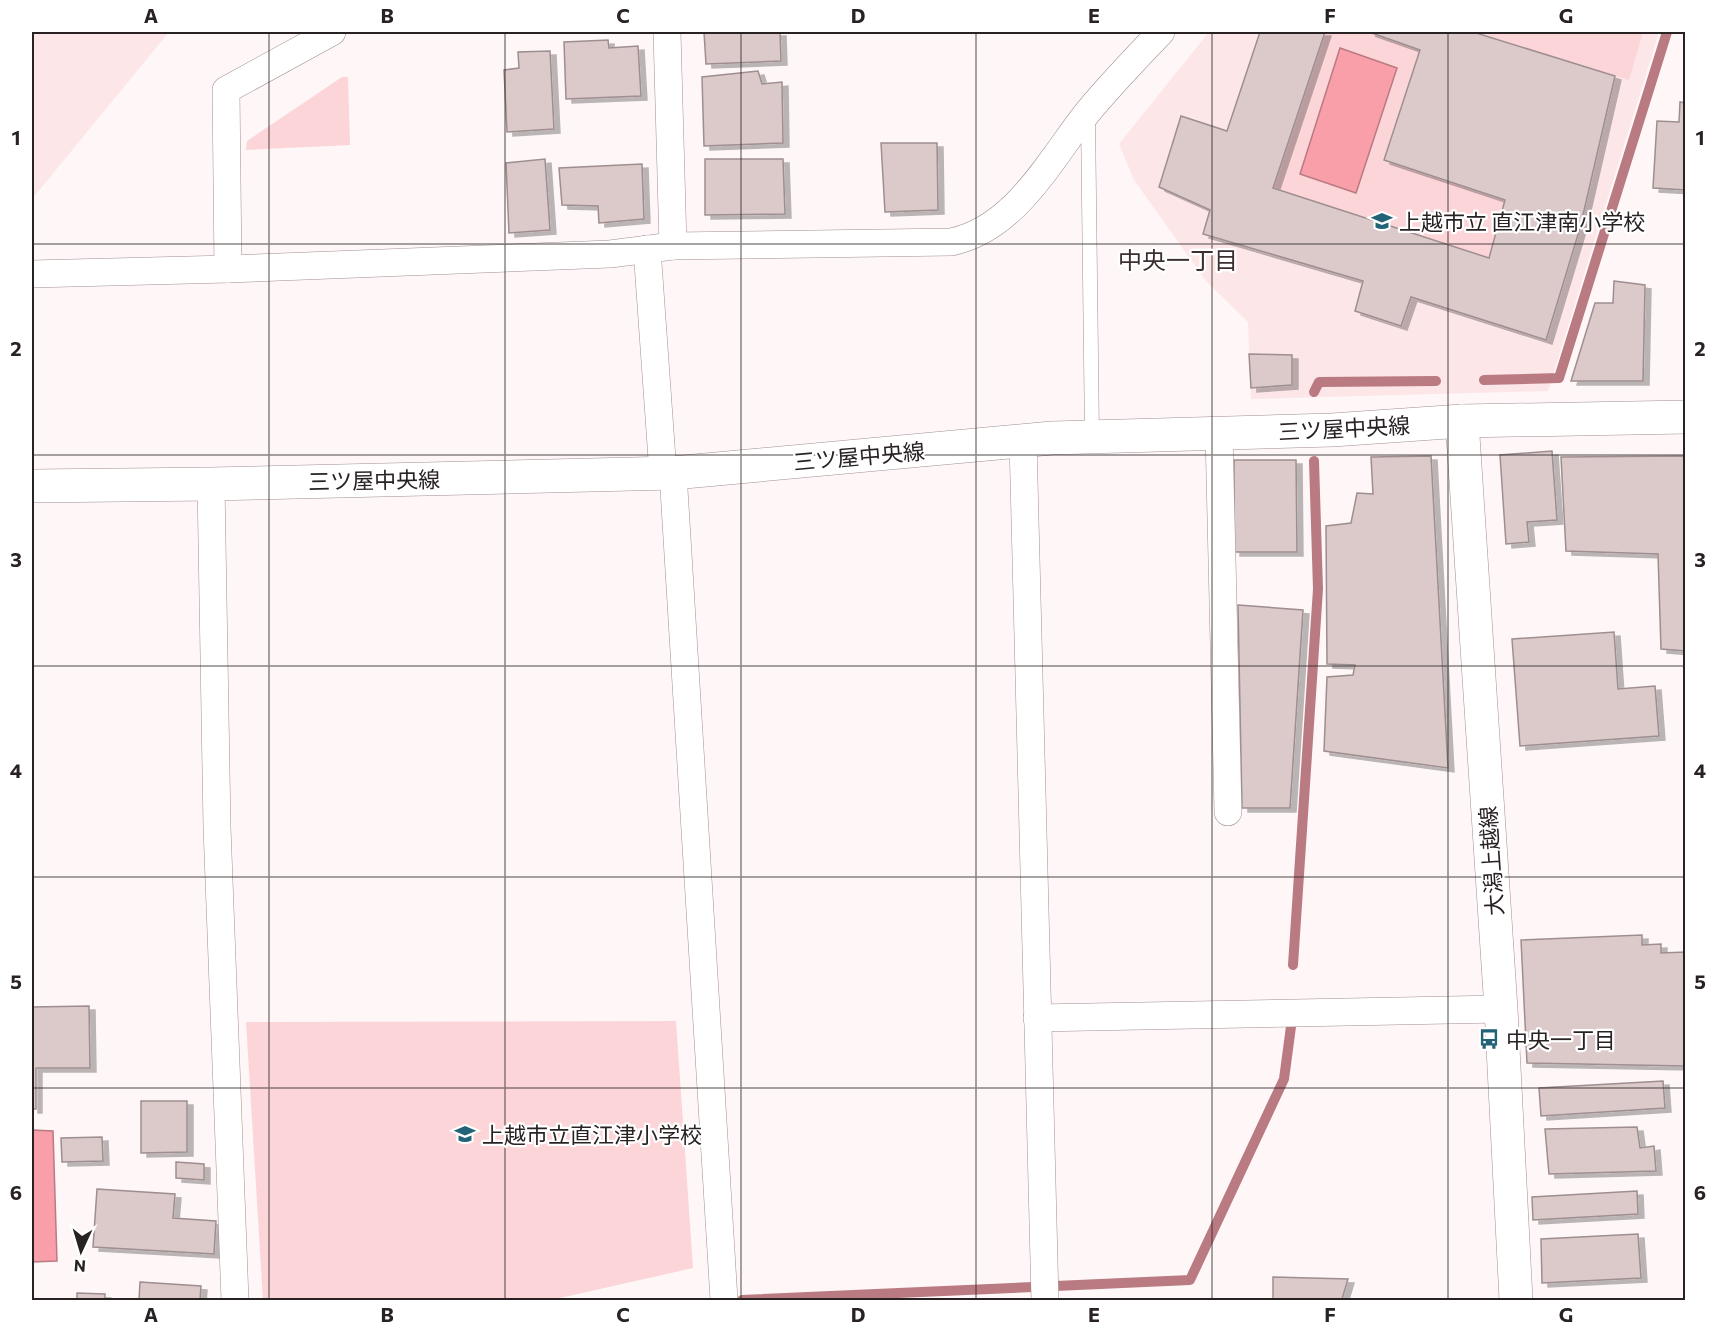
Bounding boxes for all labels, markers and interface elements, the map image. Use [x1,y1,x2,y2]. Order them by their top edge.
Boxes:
text: A [144,3,158,27]
text: B [380,3,394,27]
text: C [616,3,630,27]
text: D [851,3,865,27]
text: E [1088,3,1100,27]
text: F [1324,3,1336,27]
text: G [1559,3,1573,27]
text: 1 [11,125,21,149]
text: 1 [1695,125,1705,149]
place label: 上越市立 直江津南小学校 [1399,208,1645,235]
school or university icon: 上越市立 直江津南小学校 [1370,209,1394,233]
district label: 中央一丁目 [1118,245,1238,274]
text: 2 [10,336,22,360]
text: 2 [1694,336,1706,360]
street label: 三ツ屋中央線 [1277,411,1411,445]
street label: 三ツ屋中央線 [792,437,926,475]
street label: 三ツ屋中央線 [308,465,440,495]
text: 3 [10,547,22,571]
text: 3 [1694,547,1706,571]
text: 4 [10,758,22,782]
text: 4 [1694,758,1706,782]
street label: 大潟上越線 [1474,805,1508,917]
text: 5 [10,969,22,993]
text: 5 [1694,969,1706,993]
place label: 中央一丁目 [1506,1026,1616,1053]
bus stop icon: 中央一丁目 [1477,1027,1501,1051]
place label: 上越市立直江津小学校 [482,1121,702,1148]
school or university icon: 上越市立直江津小学校 [453,1122,477,1146]
text: 6 [10,1180,22,1204]
text: 6 [1694,1180,1706,1204]
north arrow [51,1221,111,1281]
text: N [73,1257,87,1276]
text: A [144,1302,158,1326]
text: B [380,1302,394,1326]
text: C [616,1302,630,1326]
text: D [851,1302,865,1326]
text: E [1088,1302,1100,1326]
text: F [1324,1302,1336,1326]
text: G [1559,1302,1573,1326]

